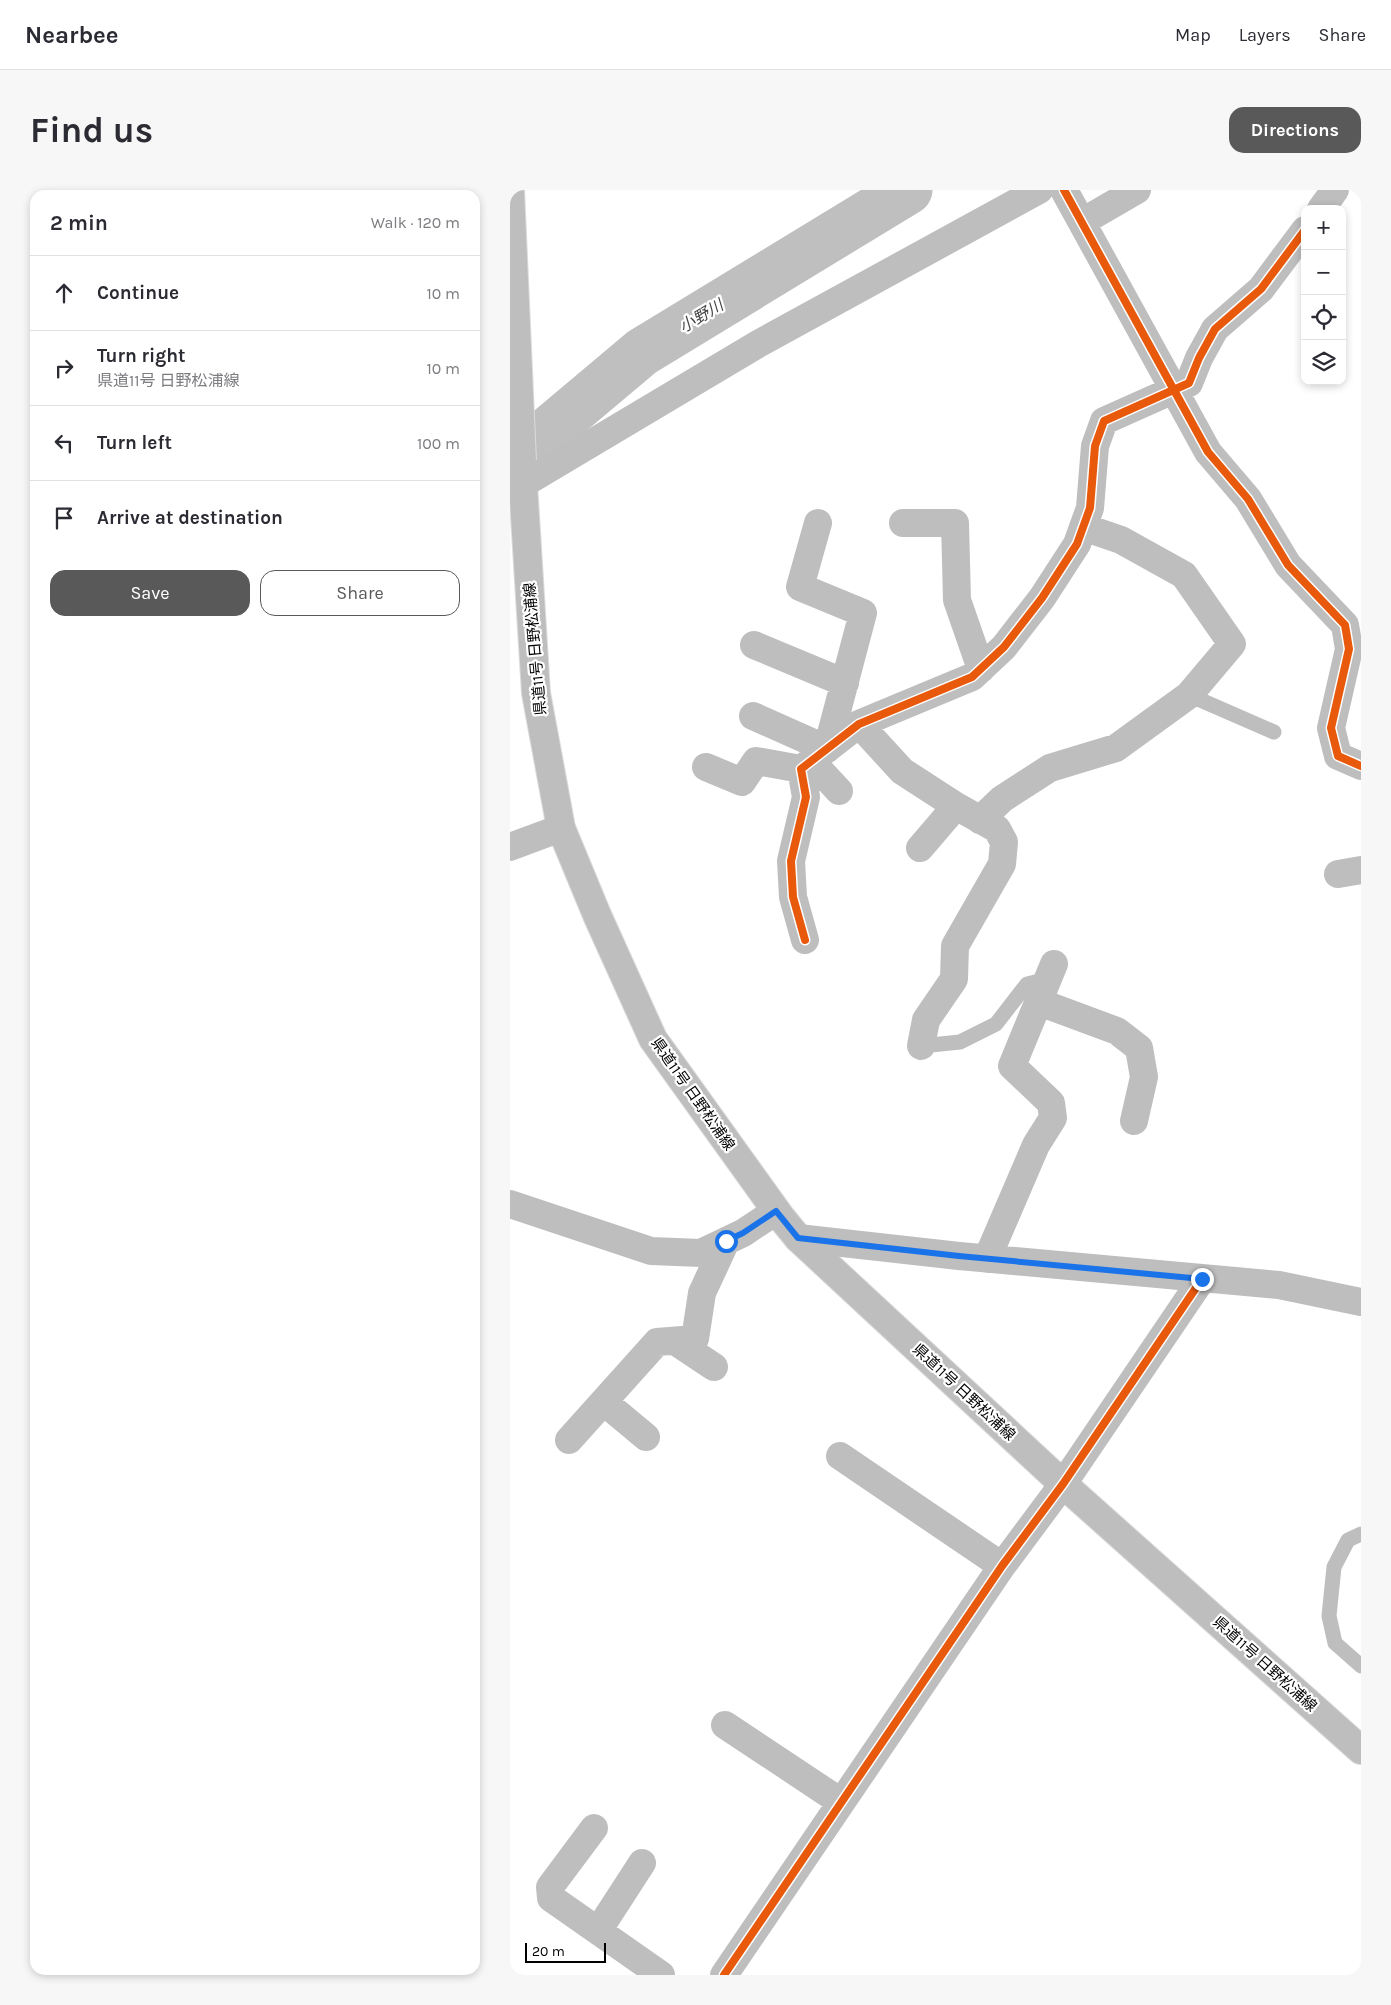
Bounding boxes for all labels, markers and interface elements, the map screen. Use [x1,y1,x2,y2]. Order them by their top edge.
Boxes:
text: Nearbee [25,21,119,49]
text: Map [1175,24,1211,46]
text: Layers [1239,24,1291,46]
text: Share [1319,24,1366,46]
button: Directions [1229,107,1361,153]
text: Find us [30,110,153,151]
map controls [1301,205,1346,385]
button: + [1301,205,1346,250]
text: 2 min [50,211,108,235]
text: Walk · 120 m [371,213,460,232]
button: − [1301,250,1346,295]
icon: ahead [50,279,78,307]
text: Continue [97,282,179,304]
text: 10 m [426,284,460,303]
water label: 小野川 [676,294,728,337]
button: locate [1301,295,1346,340]
button: layers [1301,340,1346,385]
text: Turn right [97,345,186,367]
icon: right [50,354,78,382]
text: 10 m [426,359,460,378]
text: 県道11号 日野松浦線 [97,371,239,390]
icon: left [50,429,78,457]
text: Turn left [97,432,172,454]
text: 100 m [417,434,460,453]
icon: arrive [50,504,78,532]
text: Arrive at destination [97,507,283,529]
button: Save [50,570,250,616]
button: Share [260,570,460,616]
street label: 県道11号 日野松浦線 [520,582,550,716]
street label: 県道11号 日野松浦線 [647,1034,739,1154]
route start [715,1230,738,1253]
route end [1191,1268,1214,1291]
street label: 県道11号 日野松浦線 [909,1340,1019,1444]
street label: 県道11号 日野松浦線 [1209,1613,1321,1715]
scale bar [525,1940,606,1963]
text: 20 m [532,1943,565,1960]

